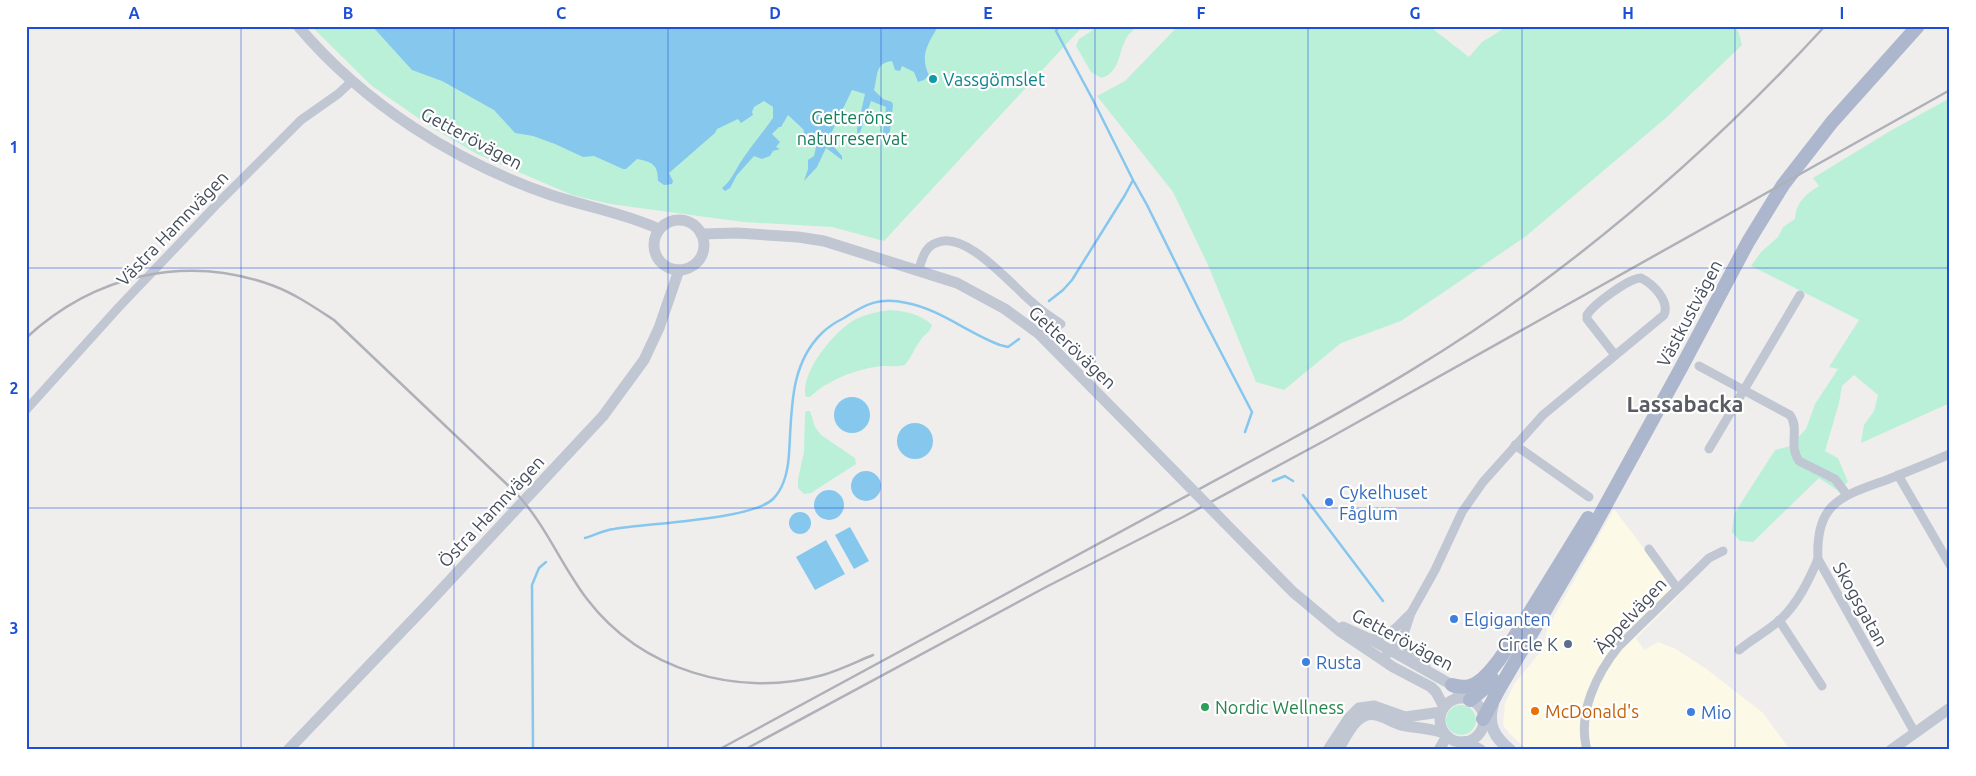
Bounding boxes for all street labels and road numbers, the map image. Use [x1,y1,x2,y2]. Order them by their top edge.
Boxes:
street label: Getterövägen [418,103,526,173]
street label: Västra Hamnvägen [112,167,232,289]
street label: Västkustvägen [1652,256,1726,370]
street label: Getterövägen [1025,302,1121,392]
street label: Östra Hamnvägen [434,451,548,571]
street label: Skogsgatan [1830,558,1892,650]
street label: Äppelvägen [1590,573,1670,657]
street label: Getterövägen [1349,604,1457,674]

